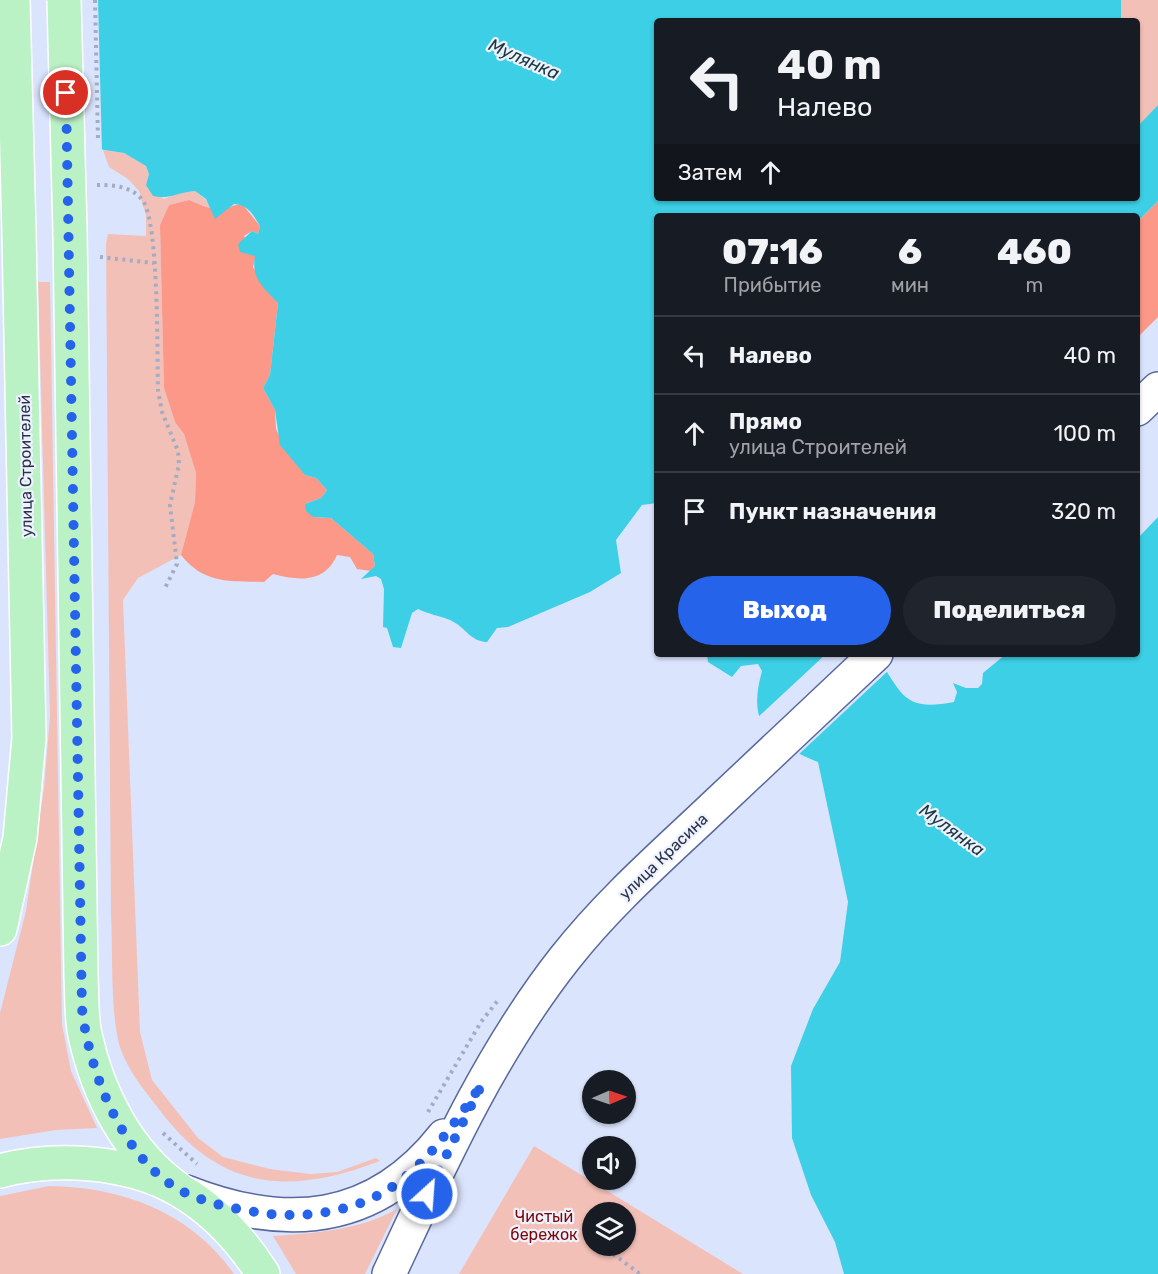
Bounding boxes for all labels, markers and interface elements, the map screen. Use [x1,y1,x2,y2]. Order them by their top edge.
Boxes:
water label: Мулянка [485,34,563,85]
text: 40 m [777,40,882,90]
icon: left [678,42,756,120]
pin [40,67,91,118]
icon: arrive [49,76,82,109]
text: Налево [777,91,873,123]
icon: ahead [754,156,787,189]
text: Затем [678,159,742,186]
text: 07:16 [722,230,823,273]
text: 6 [898,230,922,273]
text: 460 [997,230,1072,273]
text: Прибытие [724,273,821,297]
text: мин [891,273,929,297]
text: m [1026,273,1043,297]
icon: left [678,339,711,372]
text: Налево [729,342,812,369]
text: 40 m [1063,342,1116,369]
street label: улица Строителей [15,395,36,537]
text: Прямо [729,408,802,435]
icon: ahead [678,417,711,450]
text: 100 m [1054,420,1116,447]
text: улица Строителей [729,435,907,459]
icon: arrive [678,495,711,528]
text: Пункт назначения [729,498,937,525]
text: 320 m [1051,498,1116,525]
button: Выход [678,576,891,645]
button: Поделиться [903,576,1116,645]
water label: Мулянка [915,799,989,861]
street label: улица Красина [615,809,712,903]
north arrow [582,1070,636,1124]
map controls [582,1070,636,1256]
button: sound [582,1136,636,1190]
position arrow [395,1162,459,1226]
button: layers [582,1202,636,1256]
park label: Чистый бережок [510,1207,578,1244]

